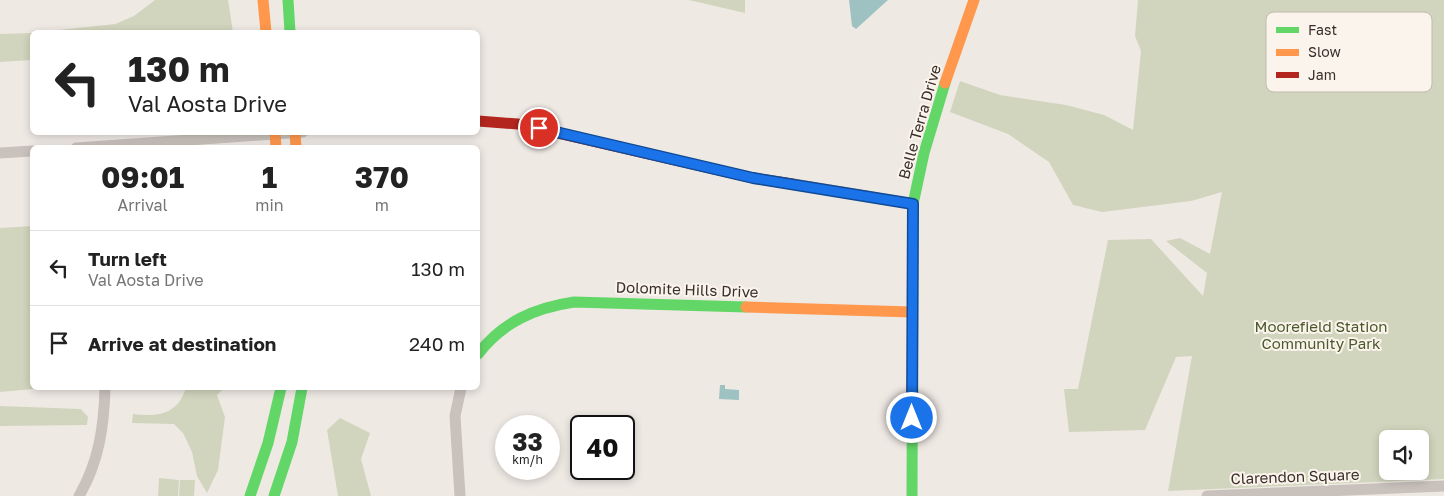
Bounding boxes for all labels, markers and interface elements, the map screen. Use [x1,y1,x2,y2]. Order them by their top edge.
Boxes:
legend [1266,12,1432,92]
text: Fast [1308,21,1337,38]
text: Slow [1308,43,1341,60]
text: 130 m [128,48,230,90]
icon: left [45,50,110,115]
street label: Belle Terra Drive [894,62,944,181]
text: Jam [1308,66,1336,83]
text: Val Aosta Drive [128,90,287,117]
pin [518,107,560,149]
icon: arrive [525,114,553,142]
text: 09:01 [101,159,184,195]
text: 1 [262,159,277,195]
text: 370 [355,159,409,195]
text: Arrival [118,195,168,215]
text: min [255,195,284,215]
text: m [375,195,389,215]
text: Turn left [88,247,167,270]
icon: left [45,254,73,282]
text: 130 m [411,257,465,280]
text: Val Aosta Drive [88,270,204,290]
street label: Dolomite Hills Drive [615,278,759,300]
park label: Moorefield Station Community Park [1255,317,1387,352]
icon: arrive [45,329,73,357]
text: Arrive at destination [88,332,276,355]
text: 240 m [409,332,465,355]
position arrow [885,391,937,443]
speed limit sign: 40 [570,415,635,480]
text: 33 [512,426,543,457]
map controls [1379,430,1429,480]
button: sound [1379,430,1429,480]
text: km/h [512,452,543,467]
street label: Clarendon Square [1230,465,1360,487]

